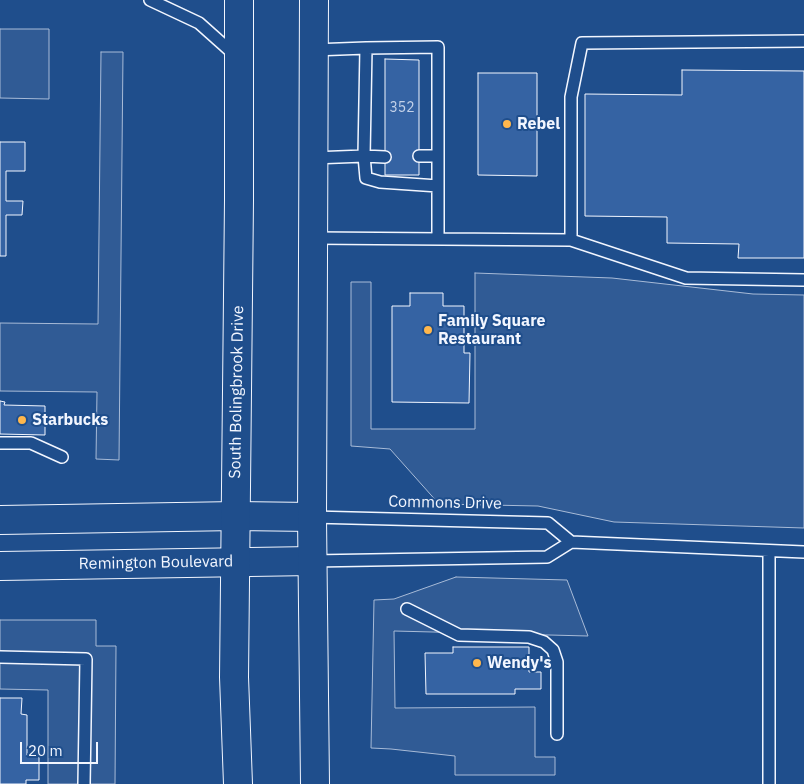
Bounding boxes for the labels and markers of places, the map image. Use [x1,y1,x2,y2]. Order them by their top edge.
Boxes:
place label: Rebel [517,114,560,134]
marker: Rebel [501,118,513,130]
place label: Family Square Restaurant [438,311,546,349]
marker: Family Square Restaurant [422,324,434,336]
place label: Starbucks [32,410,108,430]
marker: Starbucks [16,414,28,426]
place label: Wendy's [487,653,552,673]
marker: Wendy's [471,657,483,669]

